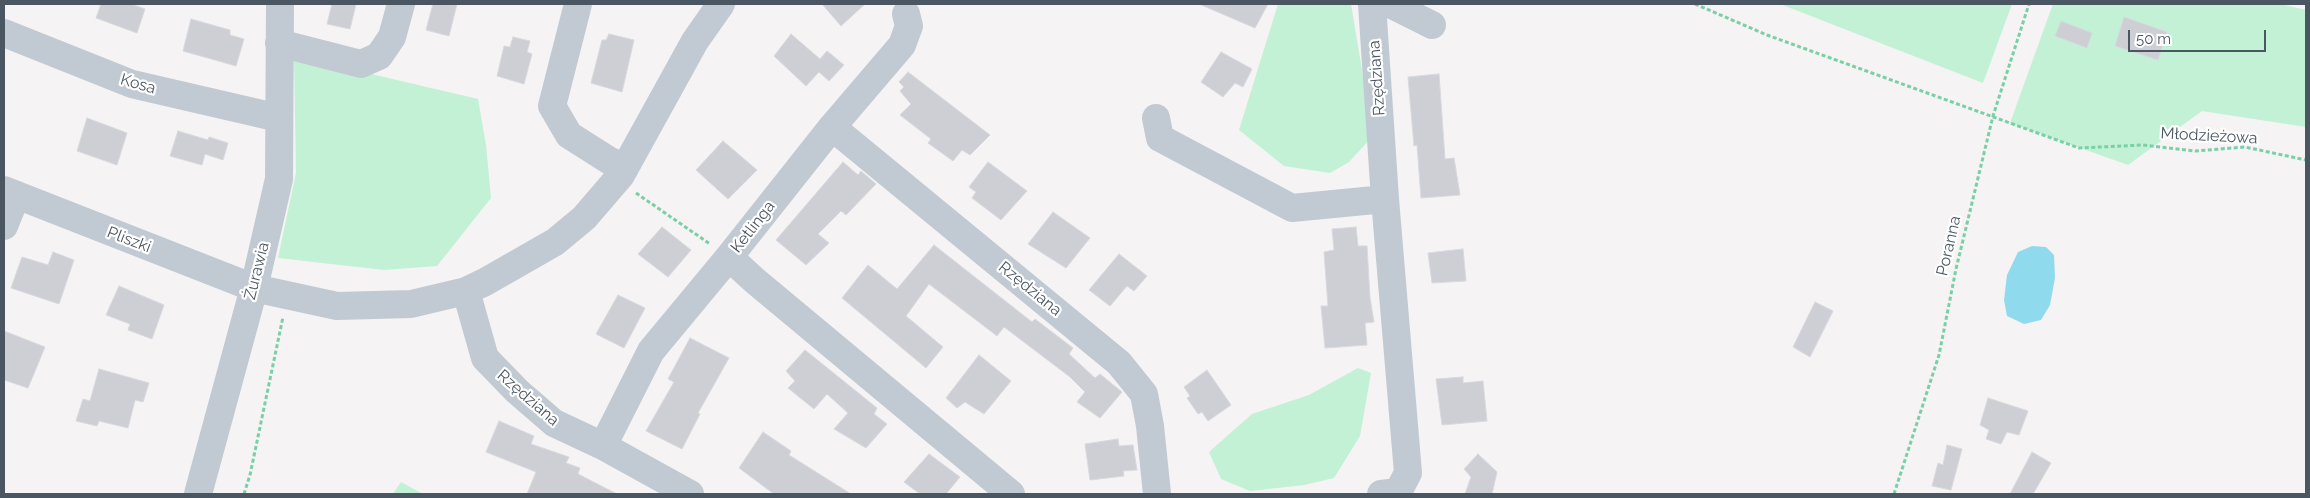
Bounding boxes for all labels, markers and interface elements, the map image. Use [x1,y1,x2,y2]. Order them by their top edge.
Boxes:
scale bar [2130,20,2268,52]
text: 50 m [2136,30,2171,48]
street label: Rzędziana [1365,40,1389,116]
street label: Kosa [118,70,158,98]
street label: Młodzieżowa [2160,124,2258,148]
street label: Ketlinga [727,197,779,257]
street label: Poranna [1933,214,1965,278]
street label: Pliszki [104,223,154,257]
street label: Żurawia [241,240,273,302]
street label: Rzędziana [995,258,1065,320]
street label: Rzędziana [493,366,563,430]

